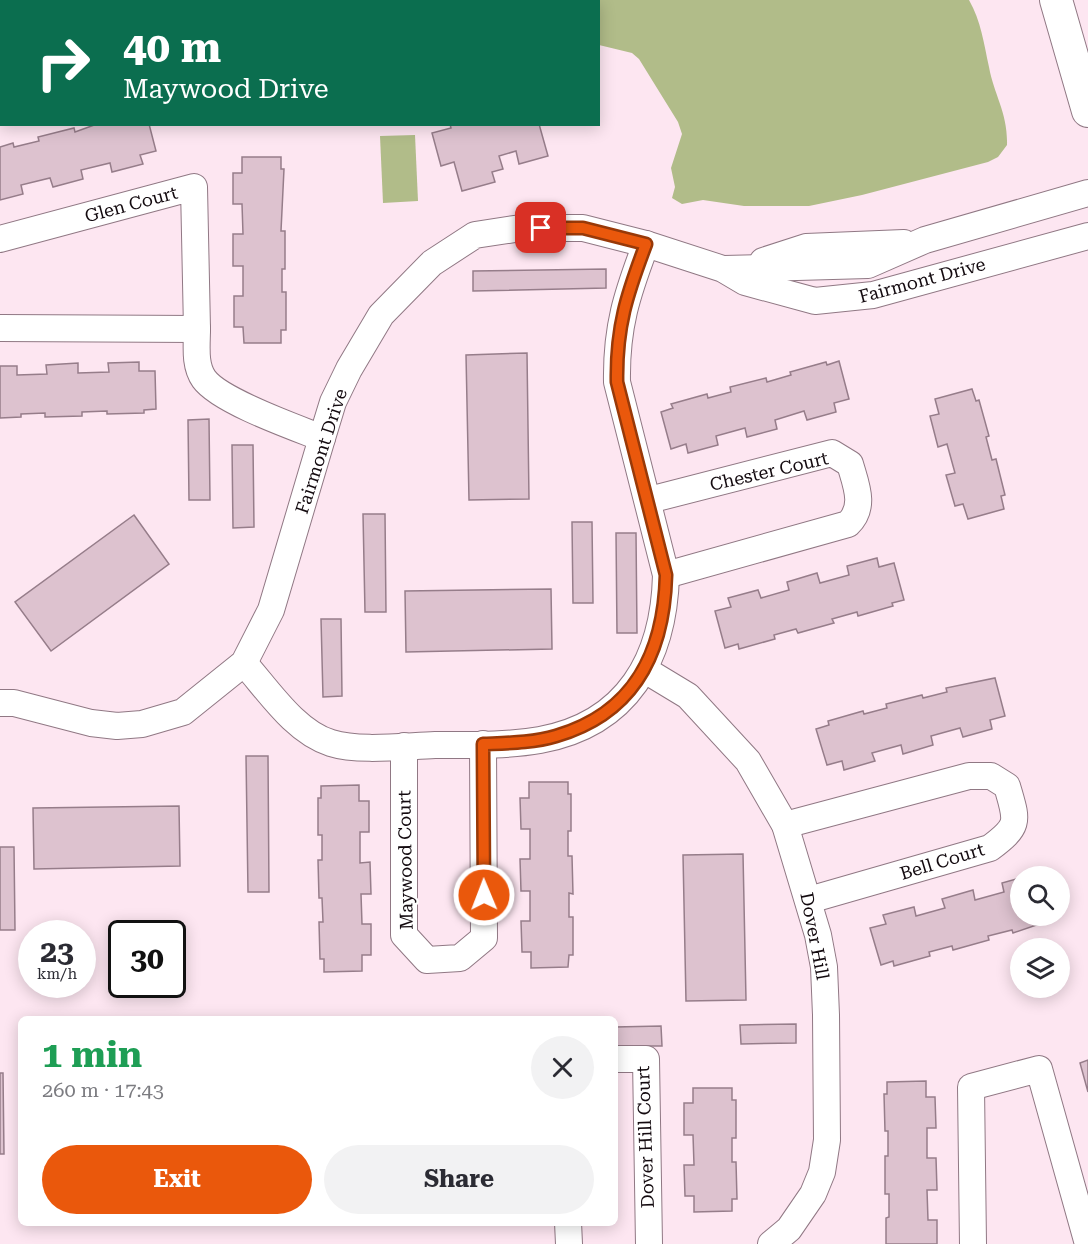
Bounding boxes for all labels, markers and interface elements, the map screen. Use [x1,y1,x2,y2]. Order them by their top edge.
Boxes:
text: 40 m [123,23,221,72]
icon: right [24,24,102,102]
text: Maywood Drive [123,73,329,105]
street label: Glen Court [82,181,180,226]
pin [515,202,566,253]
icon: arrive [524,211,557,244]
street label: Fairmont Drive [856,253,988,307]
street label: Fairmont Drive [291,386,351,516]
street label: Chester Court [708,447,831,495]
street label: Maywood Court [393,790,417,930]
street label: Bell Court [897,838,987,884]
position arrow [452,863,516,927]
map controls [1010,866,1070,998]
button: search [1010,866,1070,926]
street label: Dover Hill [796,891,834,982]
speed limit sign: 30 [108,920,186,998]
text: 23 [40,934,74,969]
button: layers [1010,938,1070,998]
text: km/h [37,965,77,983]
text: 1 min [42,1034,142,1076]
button: close [531,1036,594,1099]
street label: Dover Hill Court [632,1065,658,1209]
text: 260 m · 17:43 [42,1078,164,1102]
button: Exit [42,1145,312,1214]
button: Share [324,1145,594,1214]

